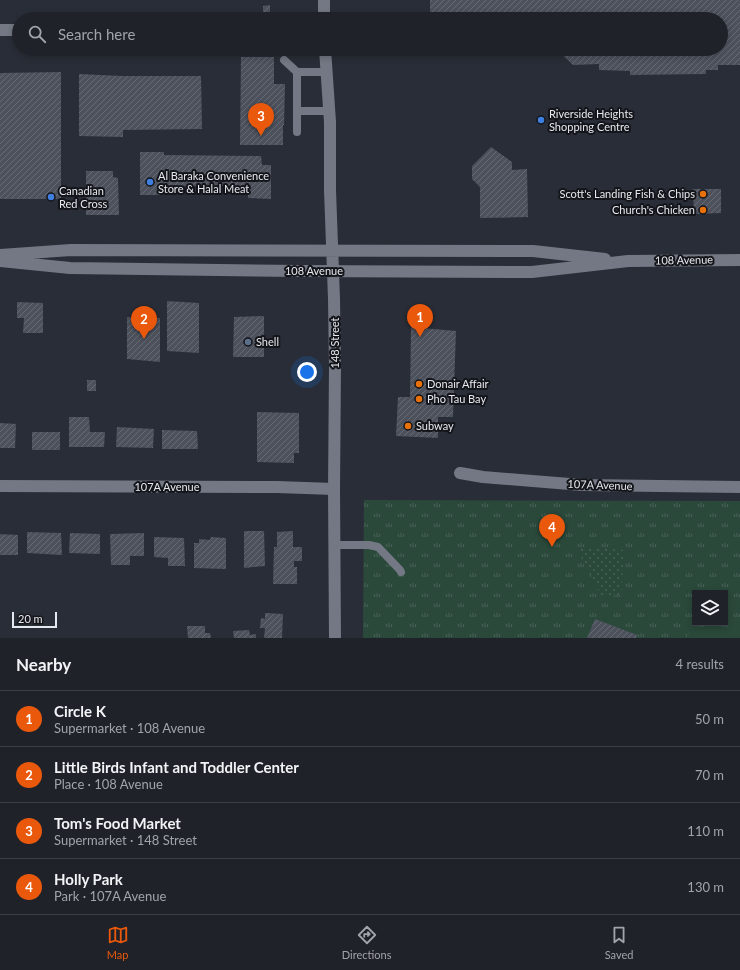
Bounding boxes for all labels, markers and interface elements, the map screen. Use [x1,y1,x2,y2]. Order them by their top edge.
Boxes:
search box [12,12,728,56]
icon: search [26,23,48,45]
text: Search here [58,25,135,43]
pin: 3 [248,103,274,136]
place label: Riverside Heights Shopping Centre [549,107,633,133]
marker: Riverside Heights Shopping Centre [536,115,546,125]
place label: Al Baraka Convenience Store & Halal Meat [158,169,269,195]
marker: Al Baraka Convenience Store & Halal Meat [145,177,155,187]
place label: Canadian Red Cross [59,184,107,210]
place label: Scott's Landing Fish & Chips [560,187,695,200]
marker: Scott's Landing Fish & Chips [698,189,708,199]
marker: Canadian Red Cross [46,192,56,202]
place label: Church's Chicken [612,203,695,216]
marker: Church's Chicken [698,205,708,215]
street label: 108 Avenue [655,252,713,267]
street label: 108 Avenue [285,264,343,277]
pin: 1 [407,304,433,337]
pin: 2 [131,306,157,339]
street label: 148 Street [328,317,341,368]
place label: Shell [256,335,279,348]
marker: Shell [243,337,253,347]
your location [297,362,317,382]
place label: Donair Affair [427,377,489,390]
marker: Donair Affair [414,379,424,389]
place label: Pho Tau Bay [427,392,486,405]
marker: Pho Tau Bay [414,394,424,404]
place label: Subway [416,419,454,432]
marker: Subway [403,421,413,431]
street label: 107A Avenue [567,477,633,492]
street label: 107A Avenue [134,480,200,493]
pin: 4 [539,514,565,547]
map controls [692,590,728,626]
button: layers [692,590,728,626]
scale bar [12,610,57,629]
text: 20 m [18,612,43,625]
text: Nearby [16,654,71,675]
text: 4 results [676,656,724,672]
text: Circle K [54,702,106,720]
text: 1 [25,711,33,727]
text: 50 m [695,711,724,727]
text: Supermarket · 108 Avenue [54,720,205,736]
text: Little Birds Infant and Toddler Center [54,758,299,776]
text: 2 [25,767,33,783]
text: 70 m [695,767,724,783]
text: Place · 108 Avenue [54,776,163,792]
text: Tom's Food Market [54,814,181,832]
text: 3 [25,823,33,839]
text: 110 m [687,823,724,839]
text: Supermarket · 148 Street [54,832,197,848]
text: Holly Park [54,870,123,888]
text: 4 [25,879,33,895]
text: 130 m [687,879,724,895]
text: Park · 107A Avenue [54,888,166,904]
tab: Map [107,924,129,961]
tab: Directions [342,924,391,961]
tab: Saved [605,924,633,961]

